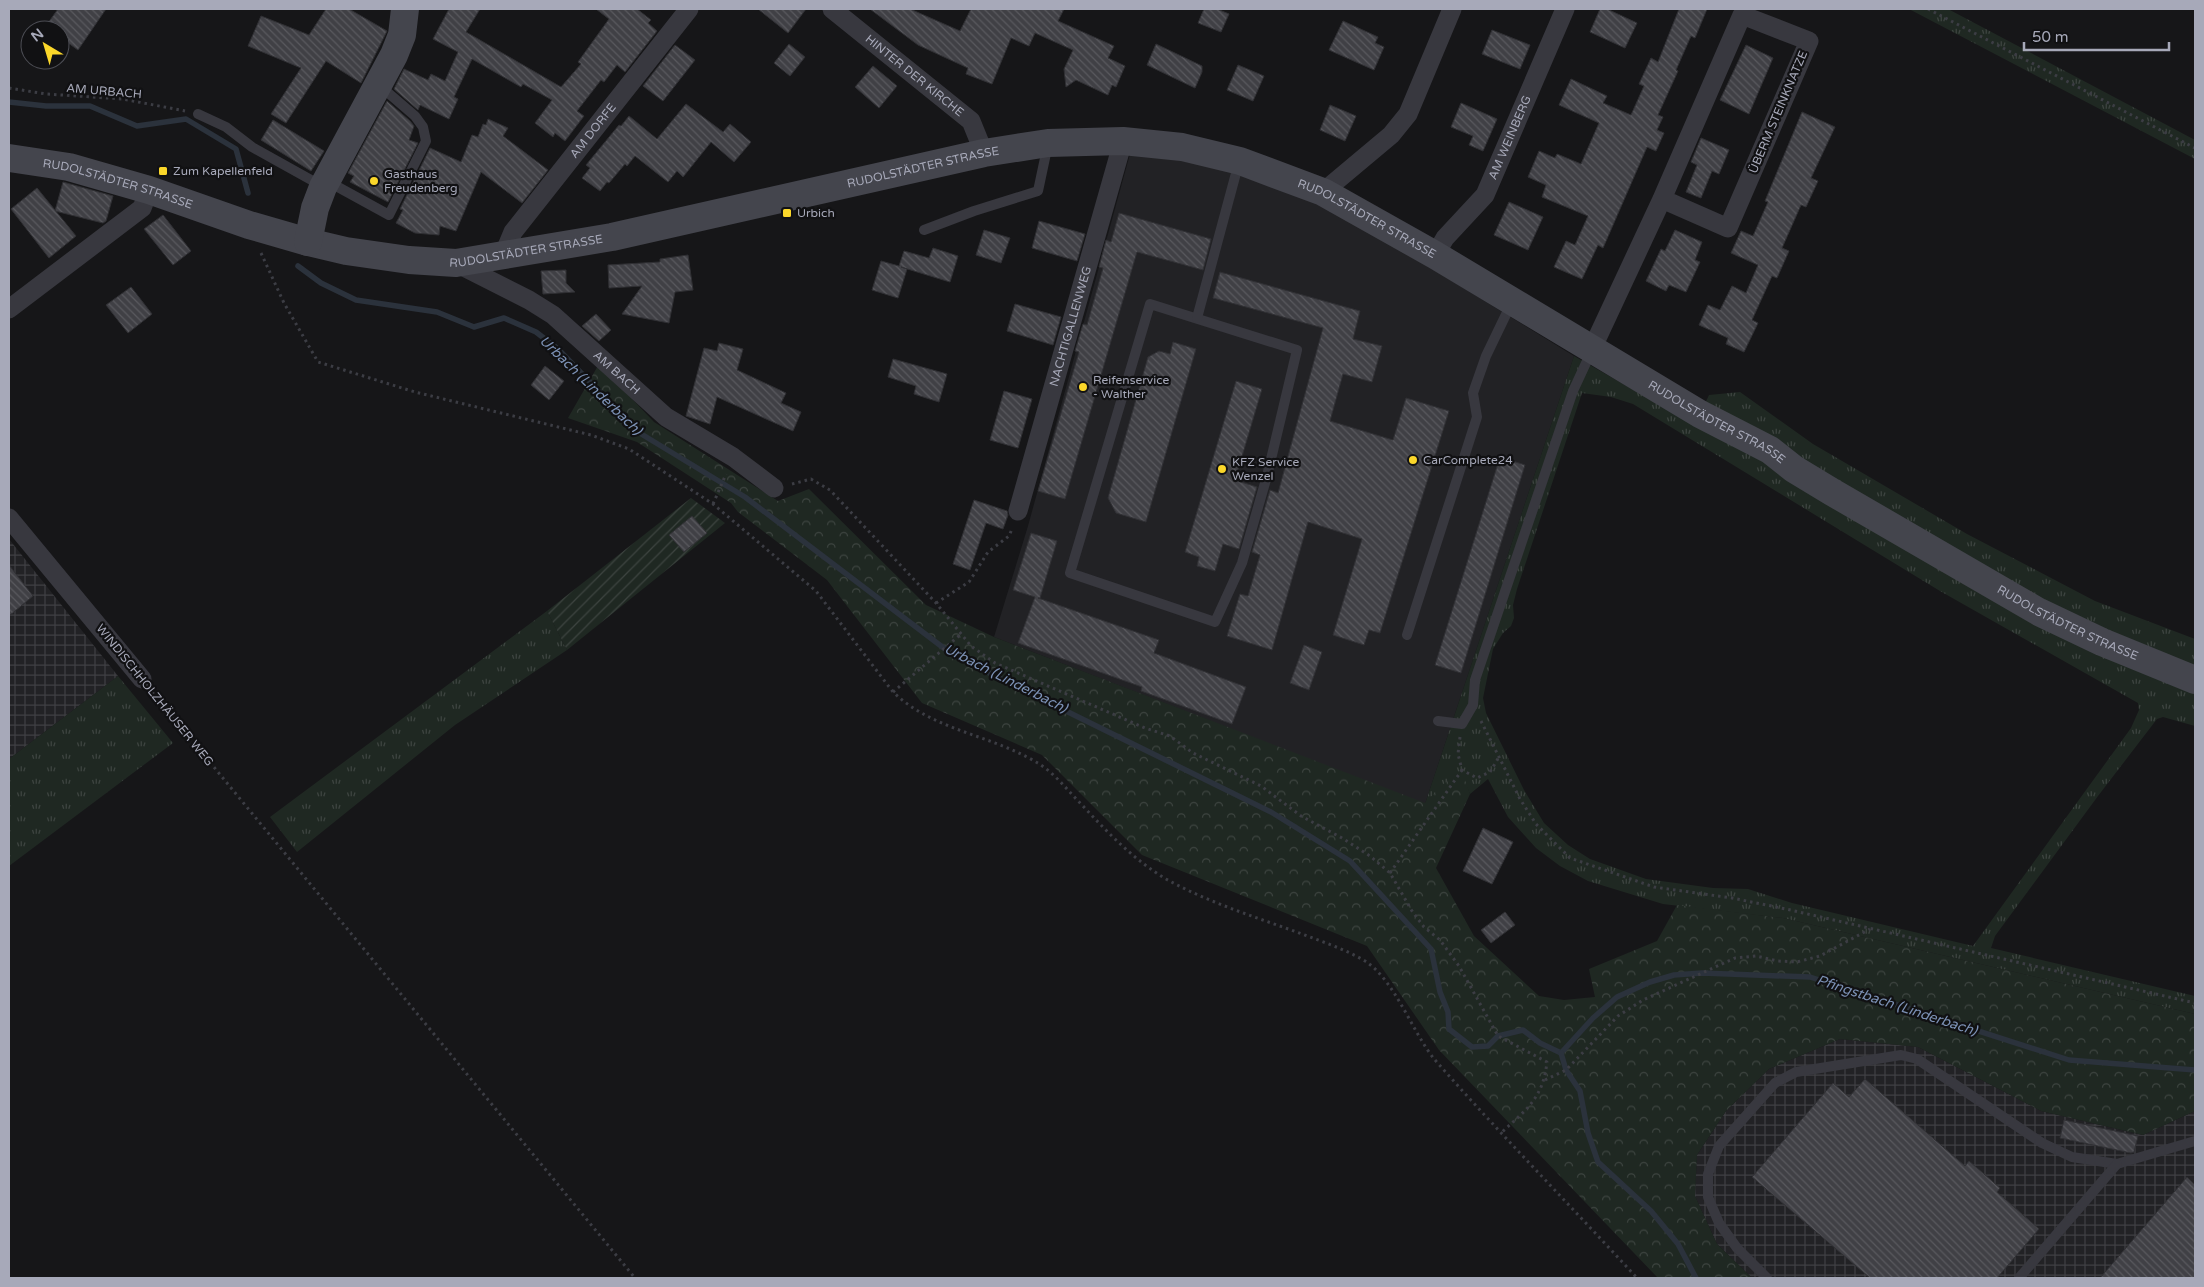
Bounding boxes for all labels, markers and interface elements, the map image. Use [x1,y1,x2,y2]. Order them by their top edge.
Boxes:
north arrow [20,20,70,70]
scale bar [2024,20,2169,52]
text: N [28,25,47,45]
text: 50 m [2032,28,2069,46]
street label: HINTER DER KIRCHE [863,32,967,120]
street label: ÜBERM STEINKNATZE [1746,48,1810,175]
street label: AM URBACH [66,81,142,101]
street label: AM WEINBERG [1485,93,1534,182]
street label: AM DORFE [567,100,619,161]
street label: RUDOLSTÄDTER STRASSE [846,144,1000,191]
street label: RUDOLSTÄDTER STRASSE [42,156,195,212]
place label: Zum Kapellenfeld [173,164,273,178]
marker: Zum Kapellenfeld [157,165,169,177]
place label: Gasthaus Freudenberg [384,167,458,195]
marker: Gasthaus Freudenberg [368,175,380,187]
street label: RUDOLSTÄDTER STRASSE [1296,176,1439,261]
place label: Urbich [797,206,835,220]
marker: Urbich [781,207,793,219]
street label: RUDOLSTÄDTER STRASSE [449,232,604,270]
street label: NACHTIGALLENWEG [1047,264,1094,388]
water label: Urbach (Linderbach) [536,332,647,440]
street label: AM BACH [590,348,643,397]
place label: Reifenservice - Walther [1093,373,1170,401]
street label: RUDOLSTÄDTER STRASSE [1646,378,1788,467]
marker: Reifenservice - Walther [1077,381,1089,393]
place label: CarComplete24 [1423,453,1513,467]
marker: CarComplete24 [1407,454,1419,466]
place label: KFZ Service Wenzel [1232,455,1300,483]
marker: KFZ Service Wenzel [1216,463,1228,475]
street label: RUDOLSTÄDTER STRASSE [1995,582,2141,663]
street label: WINDISCHHOLZHÄUSER WEG [93,621,217,769]
water label: Urbach (Linderbach) [941,640,1072,718]
water label: Pfingstbach (Linderbach) [1815,971,1981,1040]

